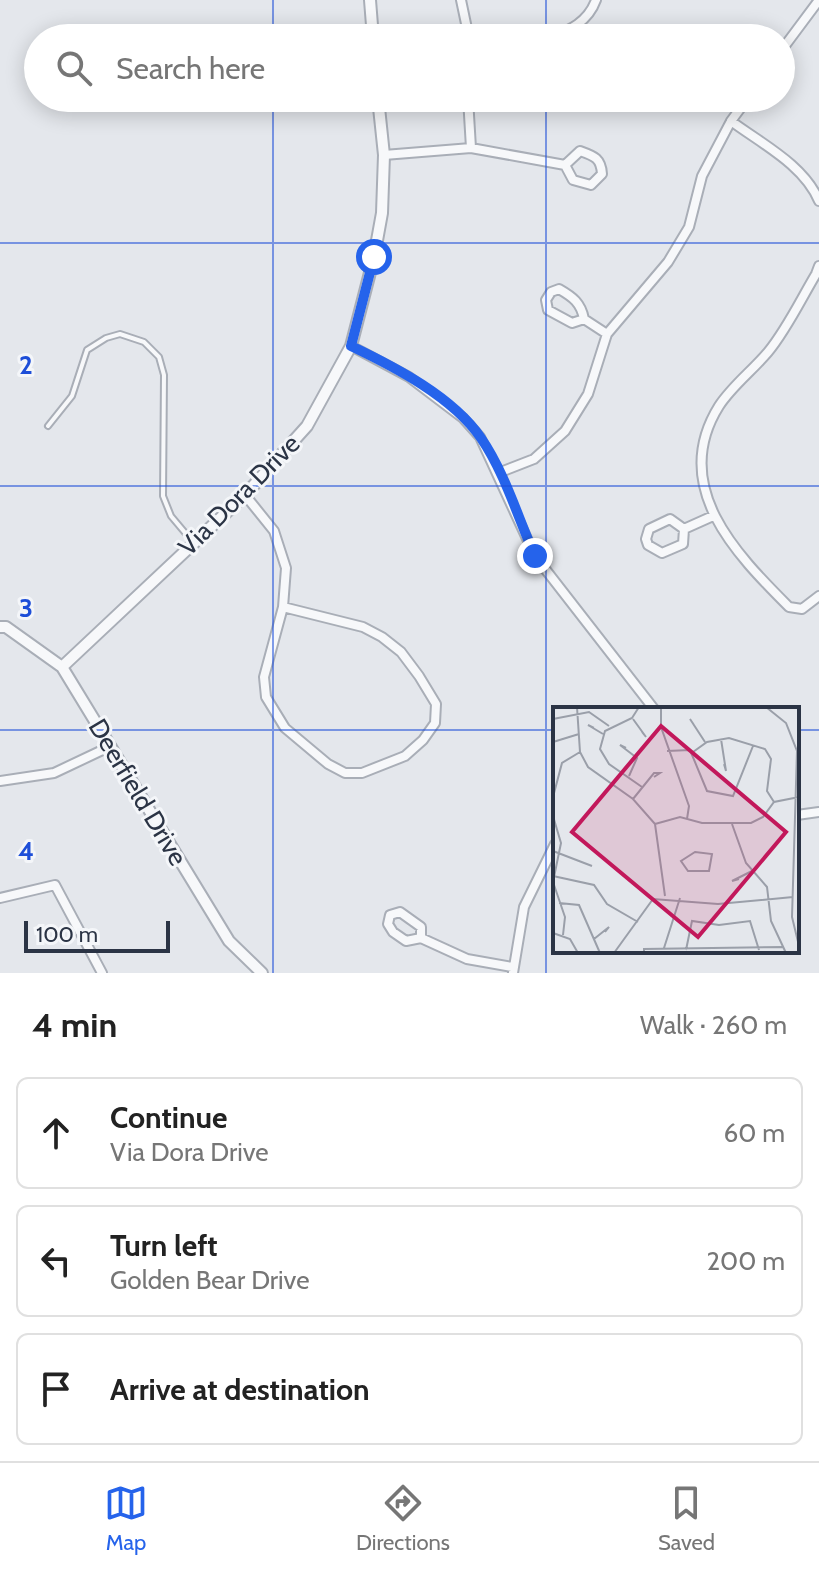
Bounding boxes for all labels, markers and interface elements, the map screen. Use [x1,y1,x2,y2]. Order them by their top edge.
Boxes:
search box [24,24,795,112]
icon: search [52,46,96,90]
text: Search here [116,50,265,87]
route start [356,239,392,275]
text: 2 [19,349,33,381]
street label: Via Dora Drive [172,428,306,562]
route end [517,538,553,574]
text: 3 [19,592,33,624]
inset map [553,707,799,953]
street label: Deerfield Drive [82,713,194,871]
text: 4 [18,835,34,867]
scale bar [24,917,170,953]
text: 100 m [36,921,98,948]
text: 4 min [32,1004,117,1046]
text: Walk · 260 m [640,1009,787,1041]
text: Continue [110,1099,227,1136]
icon: ahead [34,1111,78,1155]
text: 60 m [723,1117,785,1149]
text: Via Dora Drive [110,1136,269,1168]
text: Turn left [110,1227,218,1264]
icon: left [34,1239,78,1283]
text: 200 m [706,1245,785,1277]
text: Golden Bear Drive [110,1264,309,1296]
icon: arrive [34,1367,78,1411]
text: Arrive at destination [110,1371,370,1408]
tab: Map [104,1481,148,1556]
tab: Directions [356,1481,450,1556]
tab: Saved [658,1481,715,1556]

